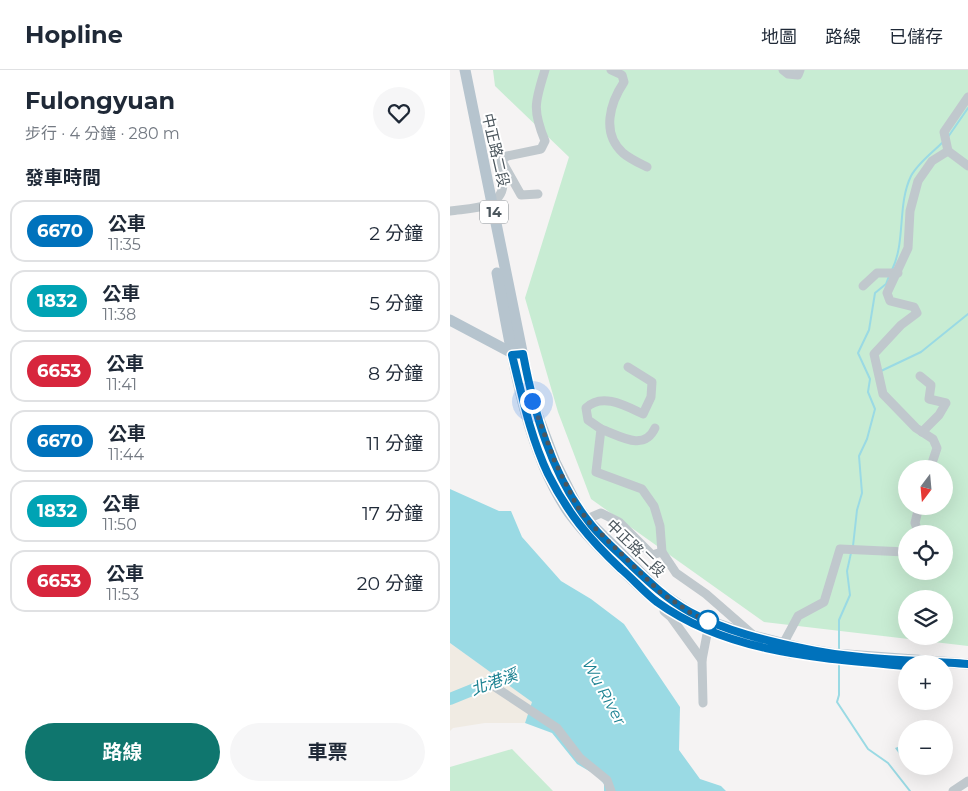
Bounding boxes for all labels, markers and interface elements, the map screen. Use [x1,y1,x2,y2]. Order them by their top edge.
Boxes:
text: Hopline [25,20,123,49]
text: 地圖 [761,26,797,48]
text: 路線 [825,26,861,48]
text: 已儲存 [889,26,943,48]
text: Fulongyuan [25,86,175,115]
button: heart [373,87,425,139]
street label: 中正路二段 [478,111,514,189]
text: 步行 · 4 分鐘 · 280 m [25,124,180,143]
text: 發車時間 [25,166,101,189]
road number: 14 [480,200,508,224]
text: 公車 [108,212,146,235]
text: 6670 [37,220,83,242]
text: 2 分鐘 [369,222,423,245]
text: 11:35 [108,235,141,254]
text: 公車 [102,282,140,305]
text: 1832 [37,290,77,312]
text: 5 分鐘 [369,292,423,315]
text: 11:38 [102,305,136,324]
text: 公車 [106,352,144,375]
text: 6653 [37,360,81,382]
text: 8 分鐘 [368,362,423,385]
text: 11:41 [106,375,137,394]
your location [520,389,545,414]
text: 公車 [108,422,146,445]
text: 6670 [37,430,83,452]
text: 11 分鐘 [366,432,423,455]
text: 11:44 [108,445,144,464]
north arrow [898,460,952,515]
map controls [898,460,953,775]
text: 公車 [102,492,140,515]
text: 1832 [37,500,77,522]
text: 17 分鐘 [362,502,423,525]
text: 11:50 [102,515,137,534]
street label: 中正路二段 [602,515,670,581]
button: locate [898,525,953,580]
text: 公車 [106,562,144,585]
text: 6653 [37,570,81,592]
text: 20 分鐘 [357,572,423,595]
text: 11:53 [106,585,139,604]
button: layers [898,590,953,645]
unlabelled marker [697,610,719,632]
button: + [898,655,953,710]
water label: Wu River [578,656,630,729]
water label: 北港溪 [468,664,522,699]
button: − [898,720,953,775]
button: 路線 [25,723,220,781]
button: 車票 [230,723,425,781]

